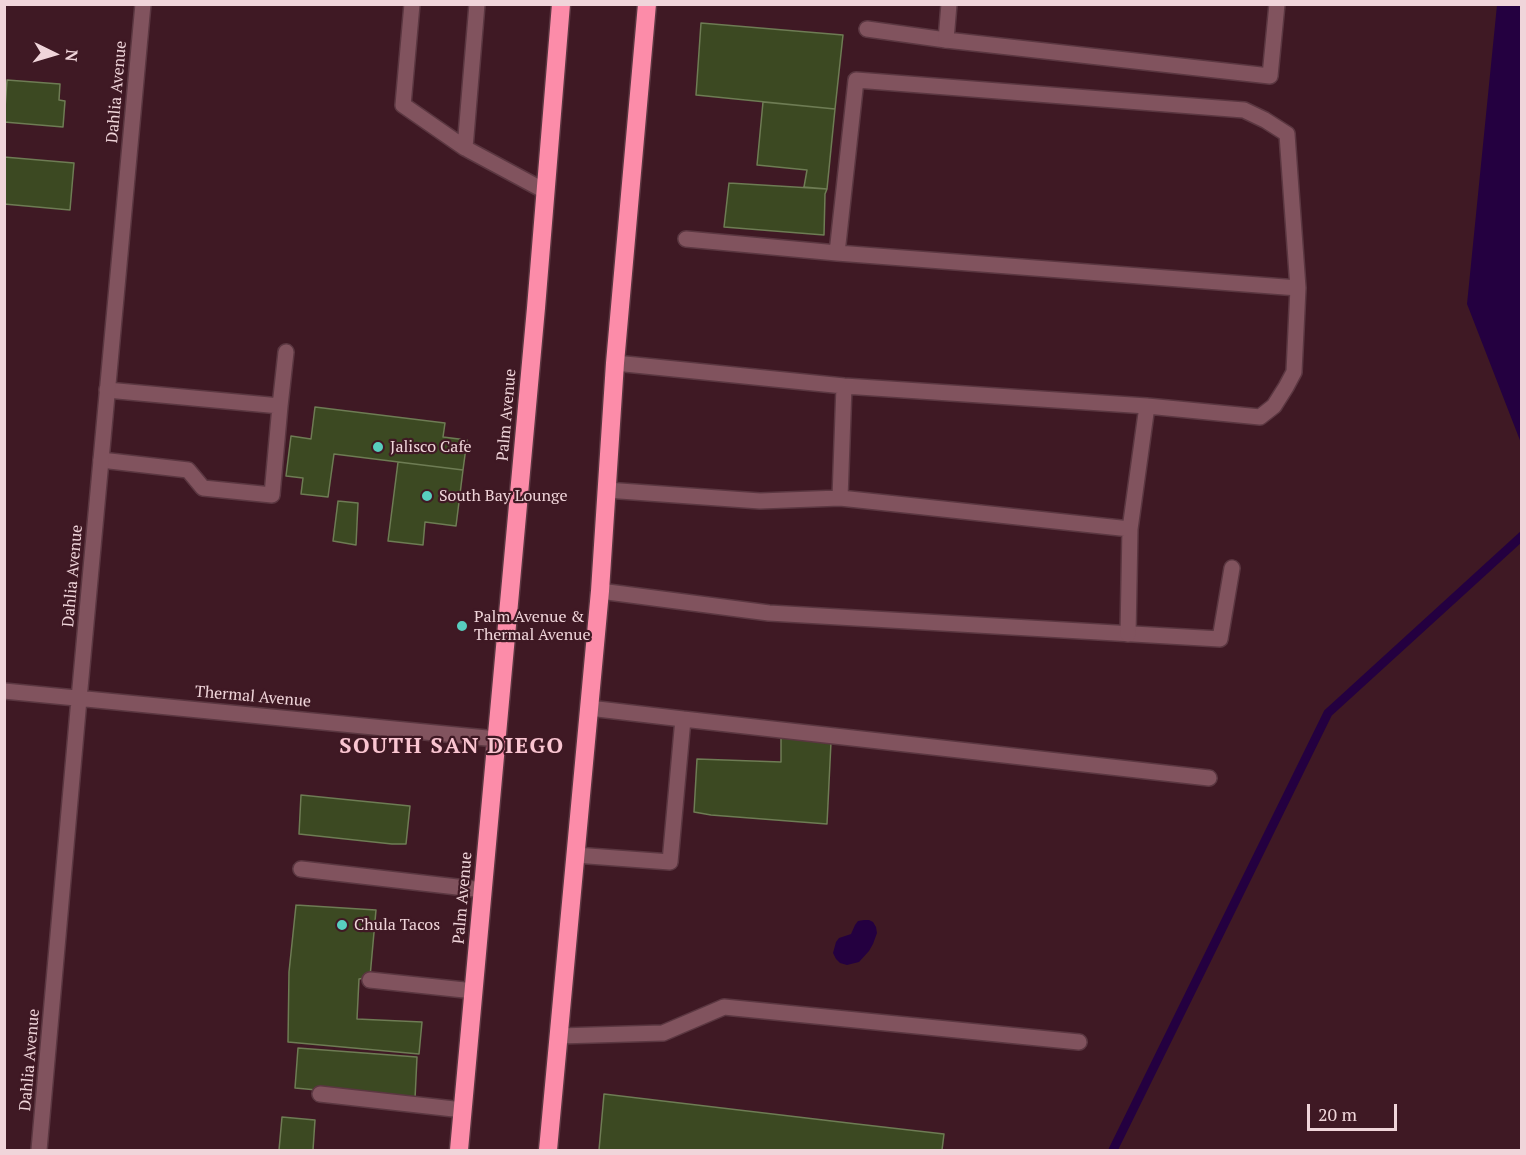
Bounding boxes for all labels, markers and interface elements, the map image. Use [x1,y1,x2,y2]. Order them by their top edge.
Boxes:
north arrow [24,24,84,84]
street label: Dahlia Avenue [103,40,131,144]
text: N [60,49,83,63]
street label: Palm Avenue [493,368,521,462]
place label: Jalisco Cafe [390,437,472,457]
marker: Jalisco Cafe [371,440,385,454]
place label: South Bay Lounge [439,486,567,506]
marker: South Bay Lounge [420,489,434,503]
street label: Dahlia Avenue [59,524,87,628]
place label: Palm Avenue & Thermal Avenue [474,607,590,645]
marker: Palm Avenue & Thermal Avenue [455,619,469,633]
street label: Thermal Avenue [194,682,312,712]
district label: SOUTH SAN DIEGO [339,734,565,760]
street label: Palm Avenue [449,851,477,945]
place label: Chula Tacos [354,915,440,935]
marker: Chula Tacos [335,918,349,932]
street label: Dahlia Avenue [16,1008,44,1112]
scale bar [1310,1092,1400,1130]
text: 20 m [1318,1102,1357,1126]

